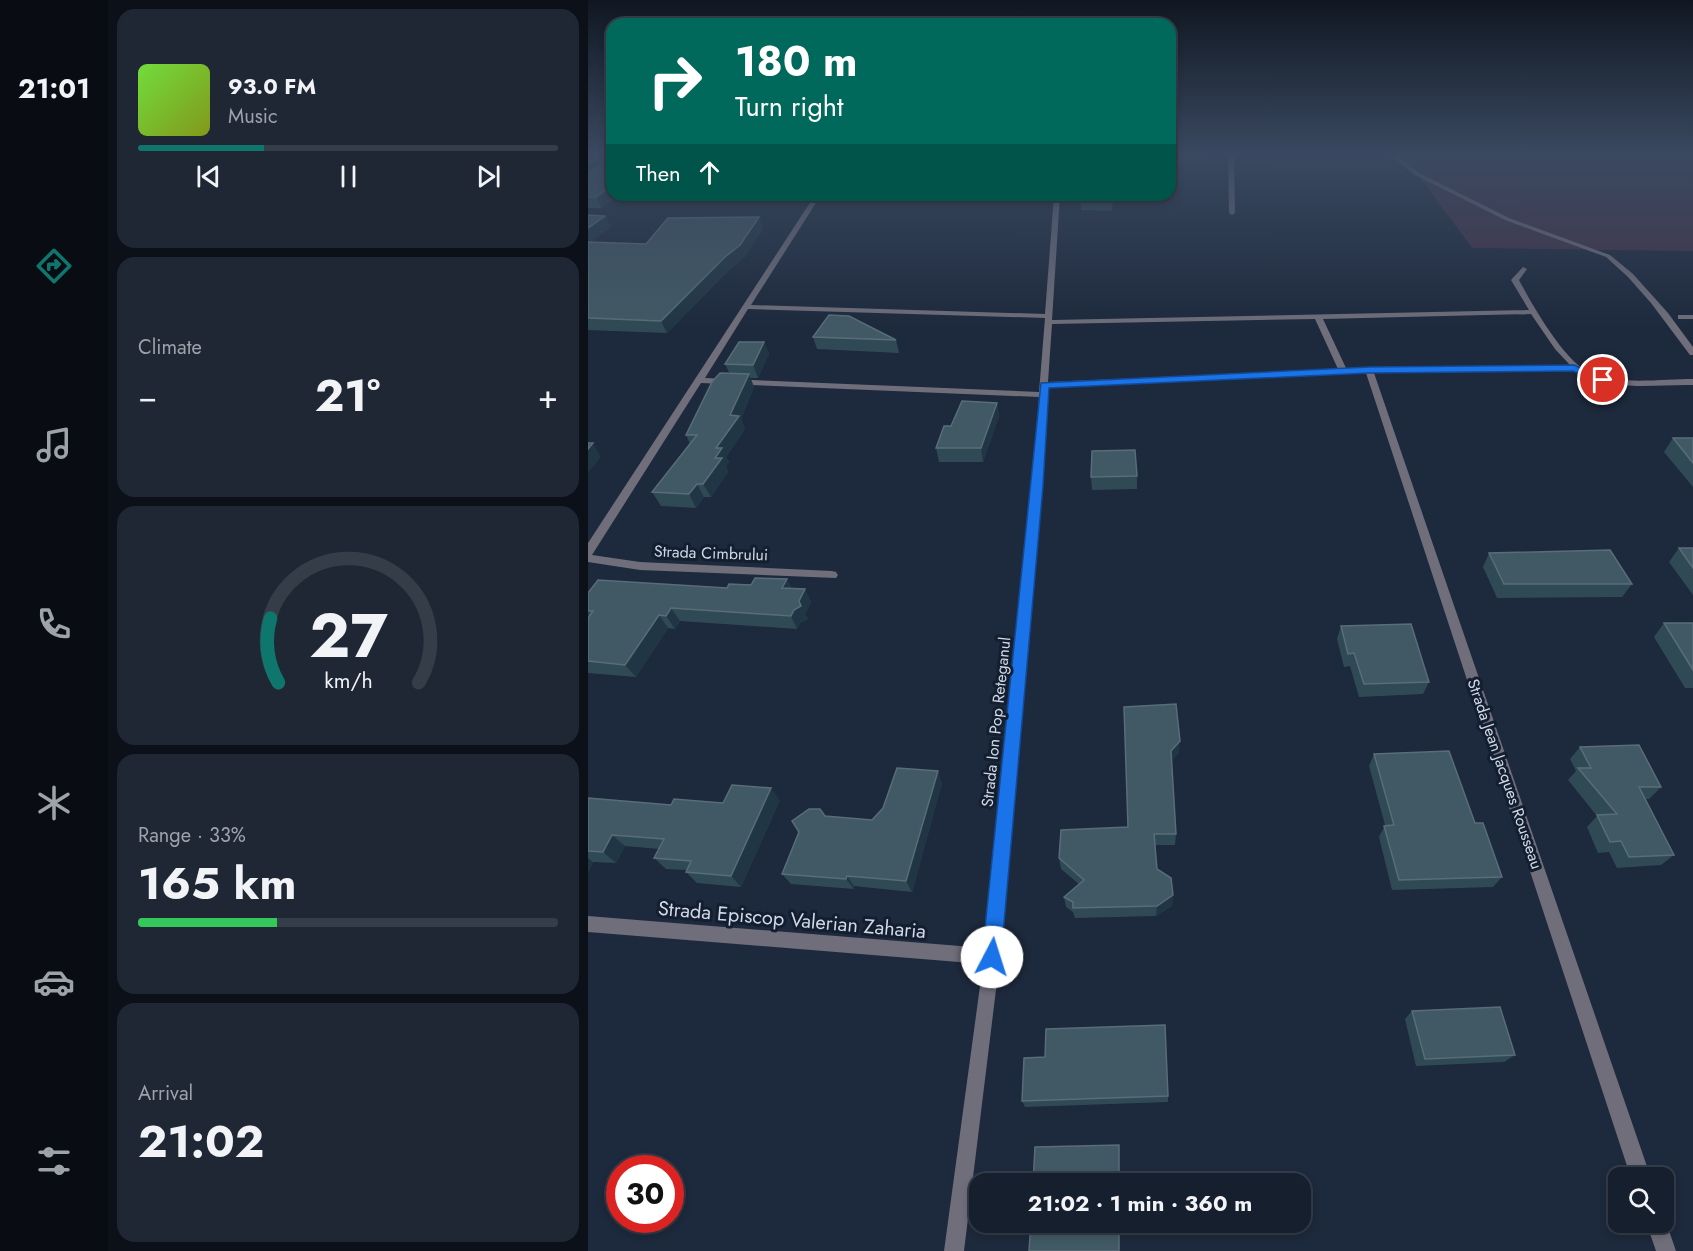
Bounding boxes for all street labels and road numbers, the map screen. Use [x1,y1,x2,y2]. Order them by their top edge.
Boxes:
street label: Strada Cimbrului [654,540,768,566]
street label: Strada Ion Pop Reteganul [976,636,1016,808]
street label: Strada Jean Jacques Rousseau [1462,676,1548,872]
street label: Strada Episcop Valerian Zaharia [657,894,927,946]

